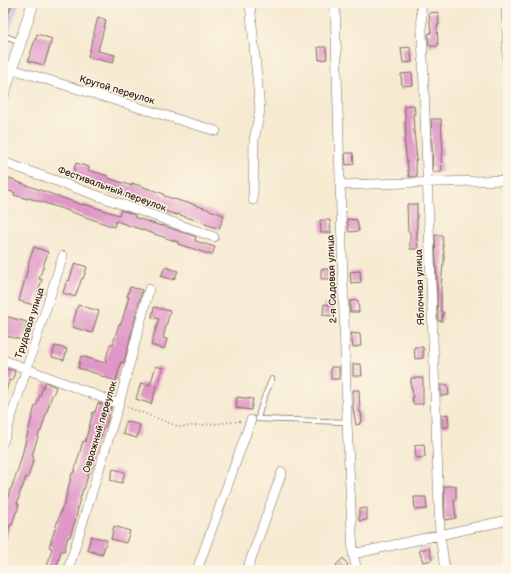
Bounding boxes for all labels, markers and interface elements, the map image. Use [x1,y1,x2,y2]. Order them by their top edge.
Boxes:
street label: Крутой переулок [78,73,157,107]
street label: Фестивальный переулок [56,164,169,215]
street label: 2-я Садовая улица [324,234,340,324]
street label: Яблочная улица [413,249,427,325]
street label: Трудовая улица [13,286,47,360]
street label: Овражный переулок [80,379,120,474]

